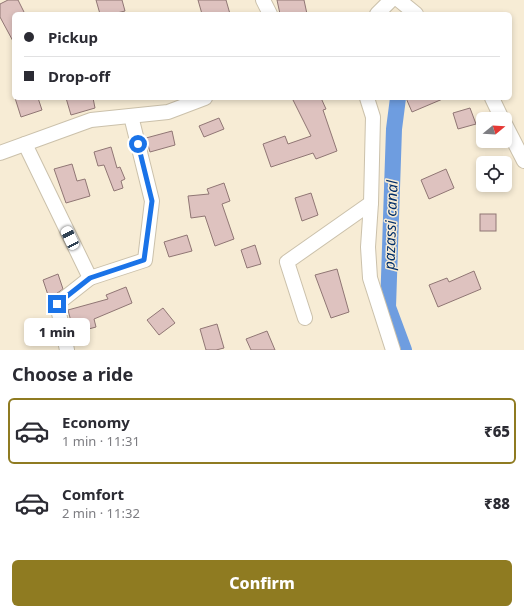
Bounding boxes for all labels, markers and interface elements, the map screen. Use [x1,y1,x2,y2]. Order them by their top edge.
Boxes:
text: Pickup [48,27,98,47]
text: Drop-off [48,66,110,86]
north arrow [476,112,512,148]
map controls [476,112,512,192]
route start [129,135,147,153]
button: locate [476,156,512,192]
water label: pazassi canal [378,179,402,271]
car [59,225,81,251]
route end [48,295,66,313]
callout: 1 min [24,318,90,346]
text: 1 min [39,323,75,341]
text: Choose a ride [12,362,133,386]
text: Economy [62,412,130,432]
icon: car [14,413,50,449]
text: ₹65 [484,421,510,441]
text: 1 min · 11:31 [62,432,140,450]
text: Comfort [62,484,124,504]
icon: car [14,485,50,521]
text: ₹88 [484,493,510,513]
text: 2 min · 11:32 [62,504,140,522]
button: Confirm [12,560,512,606]

